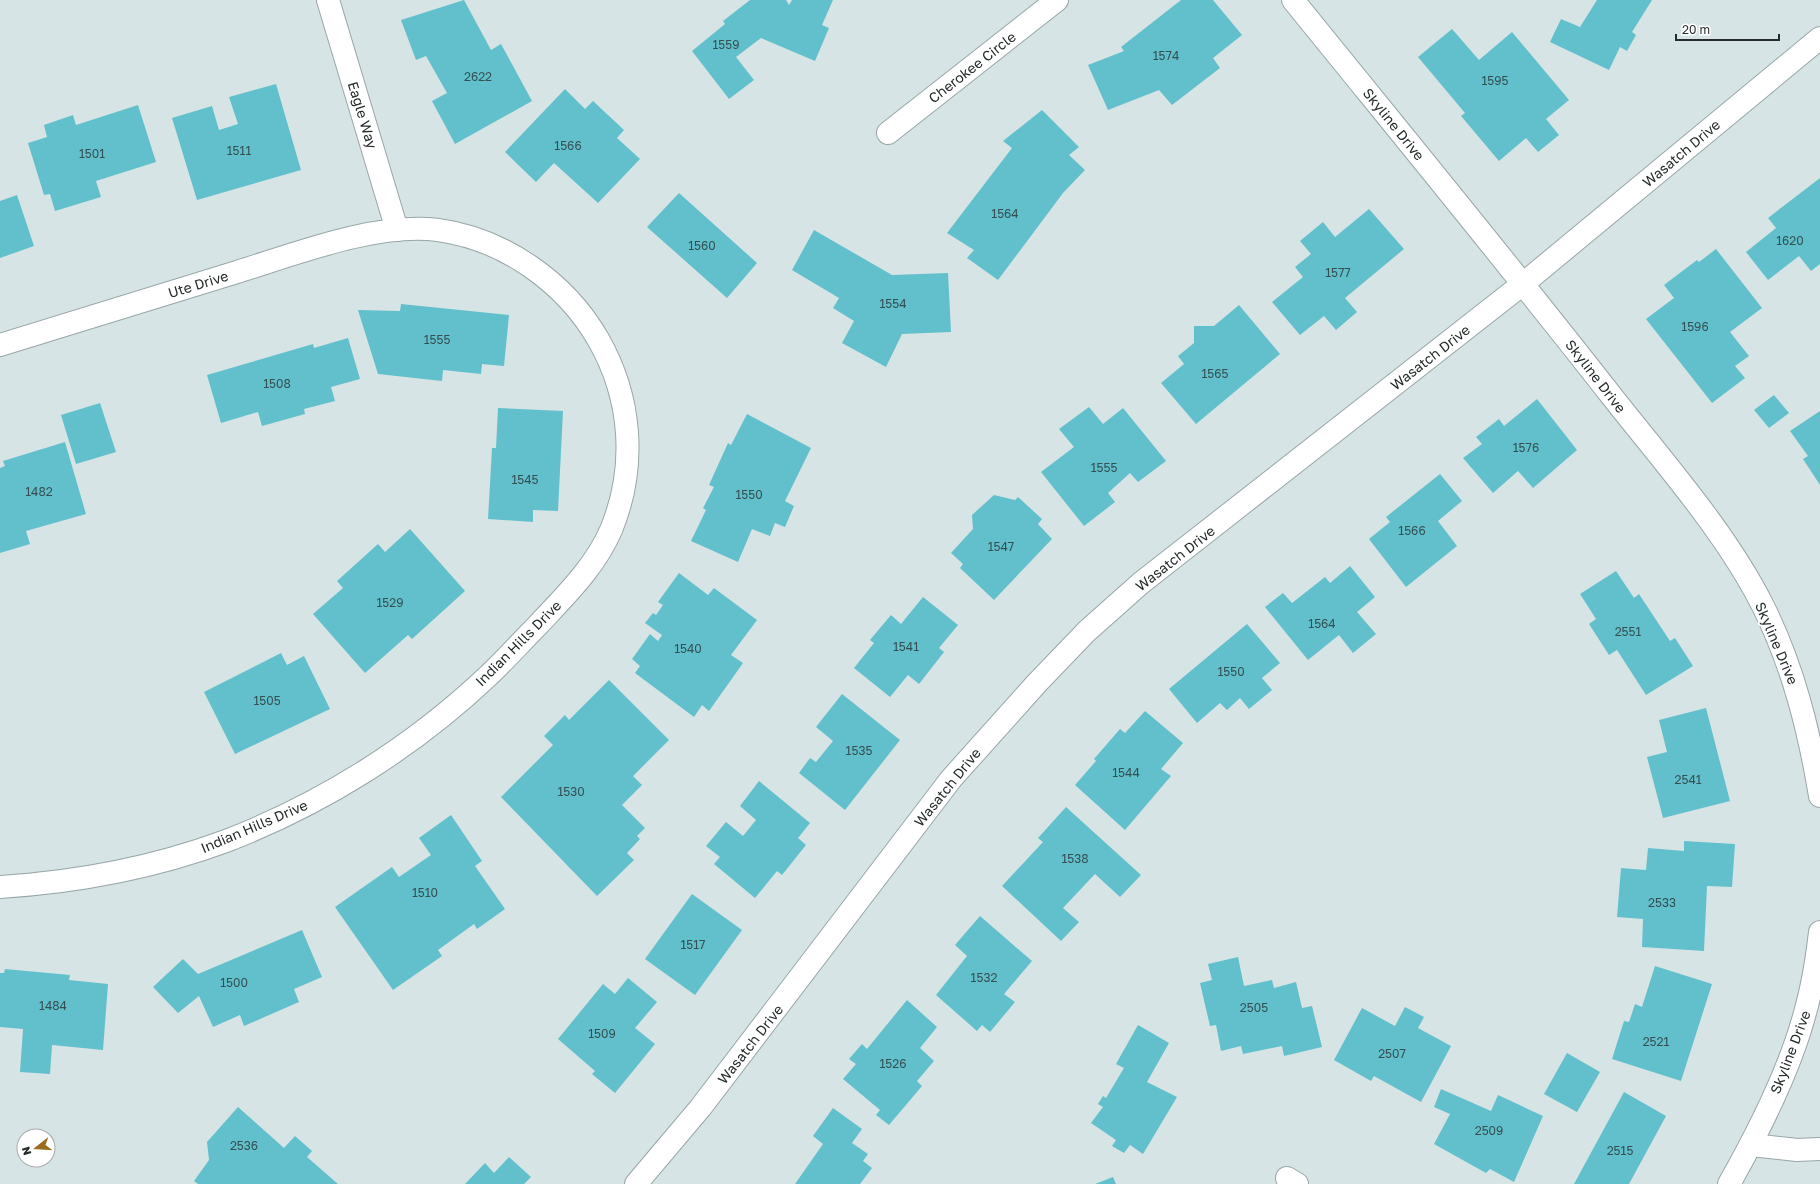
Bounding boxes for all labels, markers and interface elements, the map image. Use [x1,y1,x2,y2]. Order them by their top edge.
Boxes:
scale bar [1676,16,1779,42]
text: 20 m [1682,22,1710,37]
street label: Cherokee Circle [925,28,1019,106]
house number: 1559 [712,37,740,52]
house number: 1574 [1153,48,1179,63]
house number: 2622 [464,69,492,84]
house number: 1595 [1481,73,1509,88]
street label: Eagle Way [345,79,381,151]
street label: Skyline Drive [1360,84,1428,164]
street label: Wasatch Drive [1639,116,1723,190]
house number: 1566 [554,138,582,153]
house number: 1511 [227,143,251,158]
house number: 1501 [79,146,105,161]
house number: 1564 [991,206,1019,221]
house number: 1620 [1776,233,1804,248]
house number: 1560 [688,238,716,253]
house number: 1577 [1325,265,1351,280]
street label: Ute Drive [166,267,230,301]
house number: 1554 [879,296,907,311]
house number: 1596 [1681,319,1709,334]
street label: Wasatch Drive [1387,321,1473,393]
house number: 1555 [424,332,450,347]
street label: Skyline Drive [1562,336,1630,416]
house number: 1565 [1201,366,1229,381]
house number: 1508 [263,376,291,391]
house number: 1576 [1513,440,1539,455]
house number: 1555 [1091,460,1117,475]
house number: 1545 [511,472,539,487]
house number: 1482 [25,484,53,499]
house number: 1550 [735,487,763,502]
street label: Wasatch Drive [1132,522,1218,594]
house number: 1566 [1398,523,1426,538]
house number: 1547 [988,539,1014,554]
house number: 1529 [376,595,404,610]
street label: Indian Hills Drive [472,597,564,689]
street label: Skyline Drive [1752,599,1802,687]
house number: 1564 [1308,616,1336,631]
house number: 2551 [1615,624,1642,639]
house number: 1541 [893,639,919,654]
house number: 1540 [674,641,702,656]
house number: 1550 [1217,664,1245,679]
house number: 1505 [253,693,281,708]
house number: 1535 [846,743,872,758]
street label: Wasatch Drive [910,744,984,830]
house number: 1544 [1112,765,1140,780]
house number: 2541 [1674,772,1702,787]
house number: 1530 [557,784,585,799]
street label: Indian Hills Drive [198,796,310,856]
house number: 1538 [1061,851,1089,866]
house number: 1510 [412,885,438,900]
house number: 2533 [1648,895,1676,910]
house number: 1517 [681,937,705,952]
house number: 1532 [971,970,997,985]
house number: 1500 [220,975,248,990]
house number: 1484 [39,998,67,1013]
house number: 2505 [1240,1000,1268,1015]
street label: Wasatch Drive [714,1001,786,1087]
street label: Skyline Drive [1766,1008,1814,1096]
house number: 1509 [588,1026,616,1041]
house number: 2521 [1643,1034,1670,1049]
house number: 2507 [1378,1046,1406,1061]
house number: 1526 [879,1056,907,1071]
house number: 2509 [1475,1123,1503,1138]
north arrow [16,1128,56,1168]
house number: 2536 [230,1138,258,1153]
house number: 2515 [1607,1143,1633,1158]
text: N [19,1145,33,1157]

